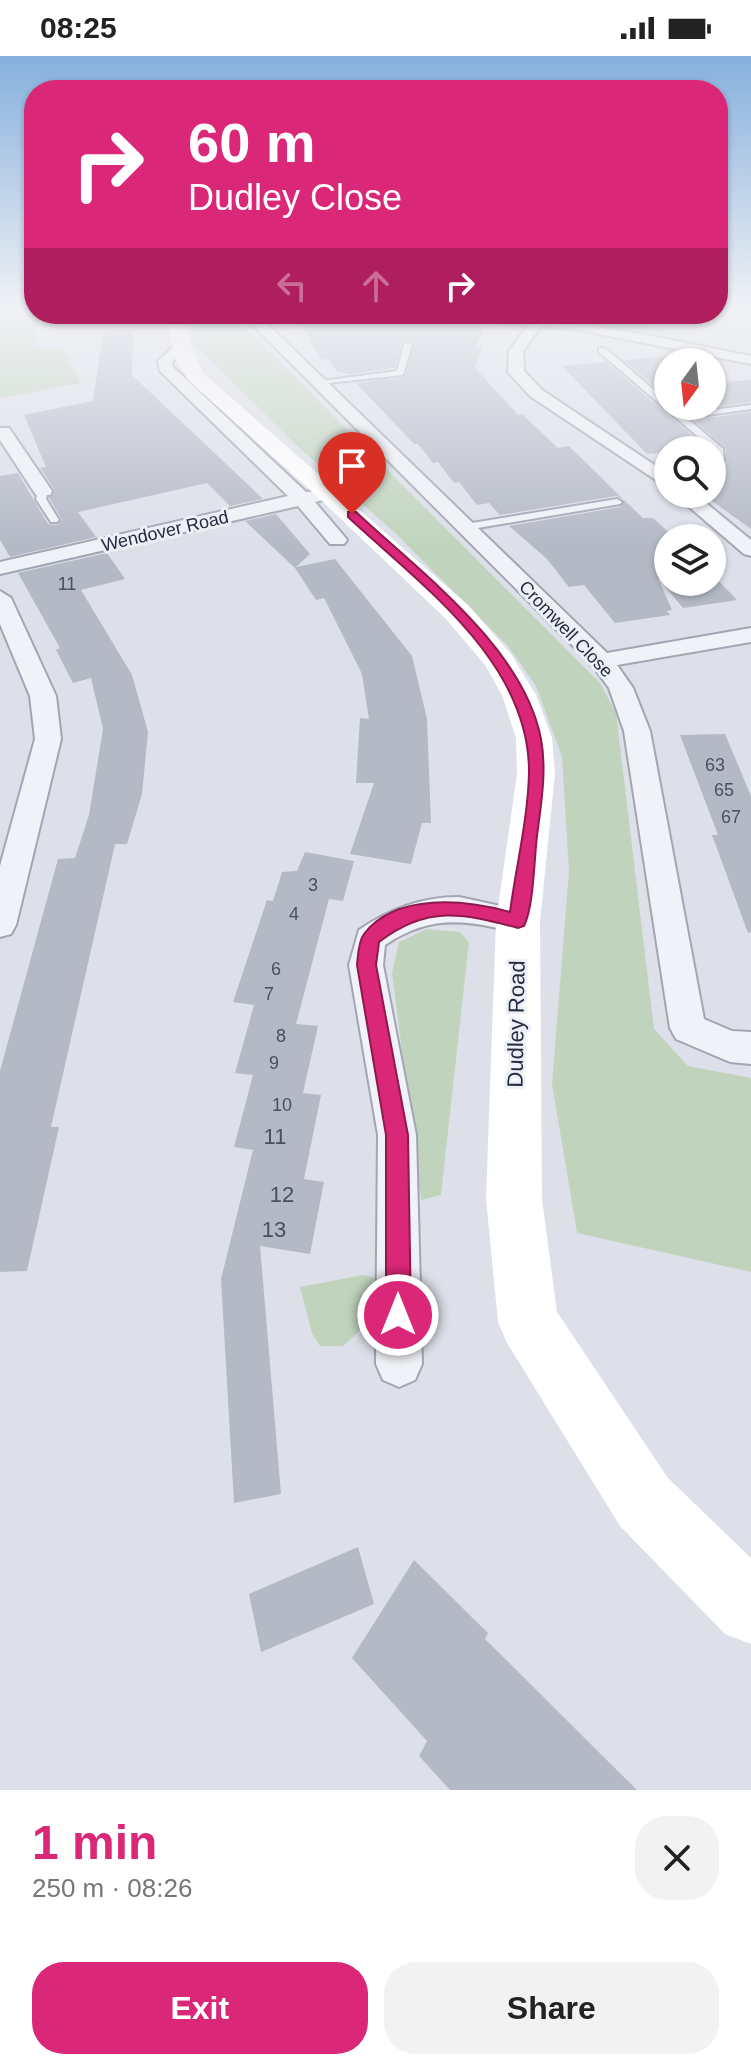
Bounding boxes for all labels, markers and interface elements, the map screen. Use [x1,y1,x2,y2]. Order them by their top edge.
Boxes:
text: 08:25 [40,11,117,44]
text: 60 m [188,111,316,174]
icon: right [56,112,160,216]
text: Dudley Close [188,177,402,218]
icon: left [270,264,314,308]
icon: ahead [354,264,398,308]
icon: right [438,264,482,308]
north arrow [654,348,726,420]
map controls [654,348,726,596]
pin [318,432,386,514]
button: search [654,436,726,508]
icon: arrive [330,444,374,488]
street label: Wendover Road [100,507,230,555]
button: layers [654,524,726,596]
house number: 11 [58,574,76,594]
street label: Cromwell Close [515,577,617,681]
house number: 63 [705,755,725,775]
house number: 65 [714,780,734,800]
house number: 67 [721,807,741,827]
house number: 3 [308,875,318,895]
house number: 4 [289,904,299,924]
house number: 6 [271,959,281,979]
street label: Dudley Road [502,960,530,1088]
house number: 7 [264,984,274,1004]
house number: 8 [276,1026,286,1046]
house number: 9 [269,1053,279,1073]
house number: 10 [272,1095,292,1115]
house number: 11 [264,1124,286,1149]
house number: 12 [270,1182,294,1207]
house number: 13 [262,1217,286,1242]
position arrow [356,1273,440,1357]
text: 1 min [32,1816,157,1869]
button: close [635,1816,719,1900]
text: 250 m · 08:26 [32,1873,192,1903]
button: Exit [32,1962,368,2054]
button: Share [384,1962,719,2054]

